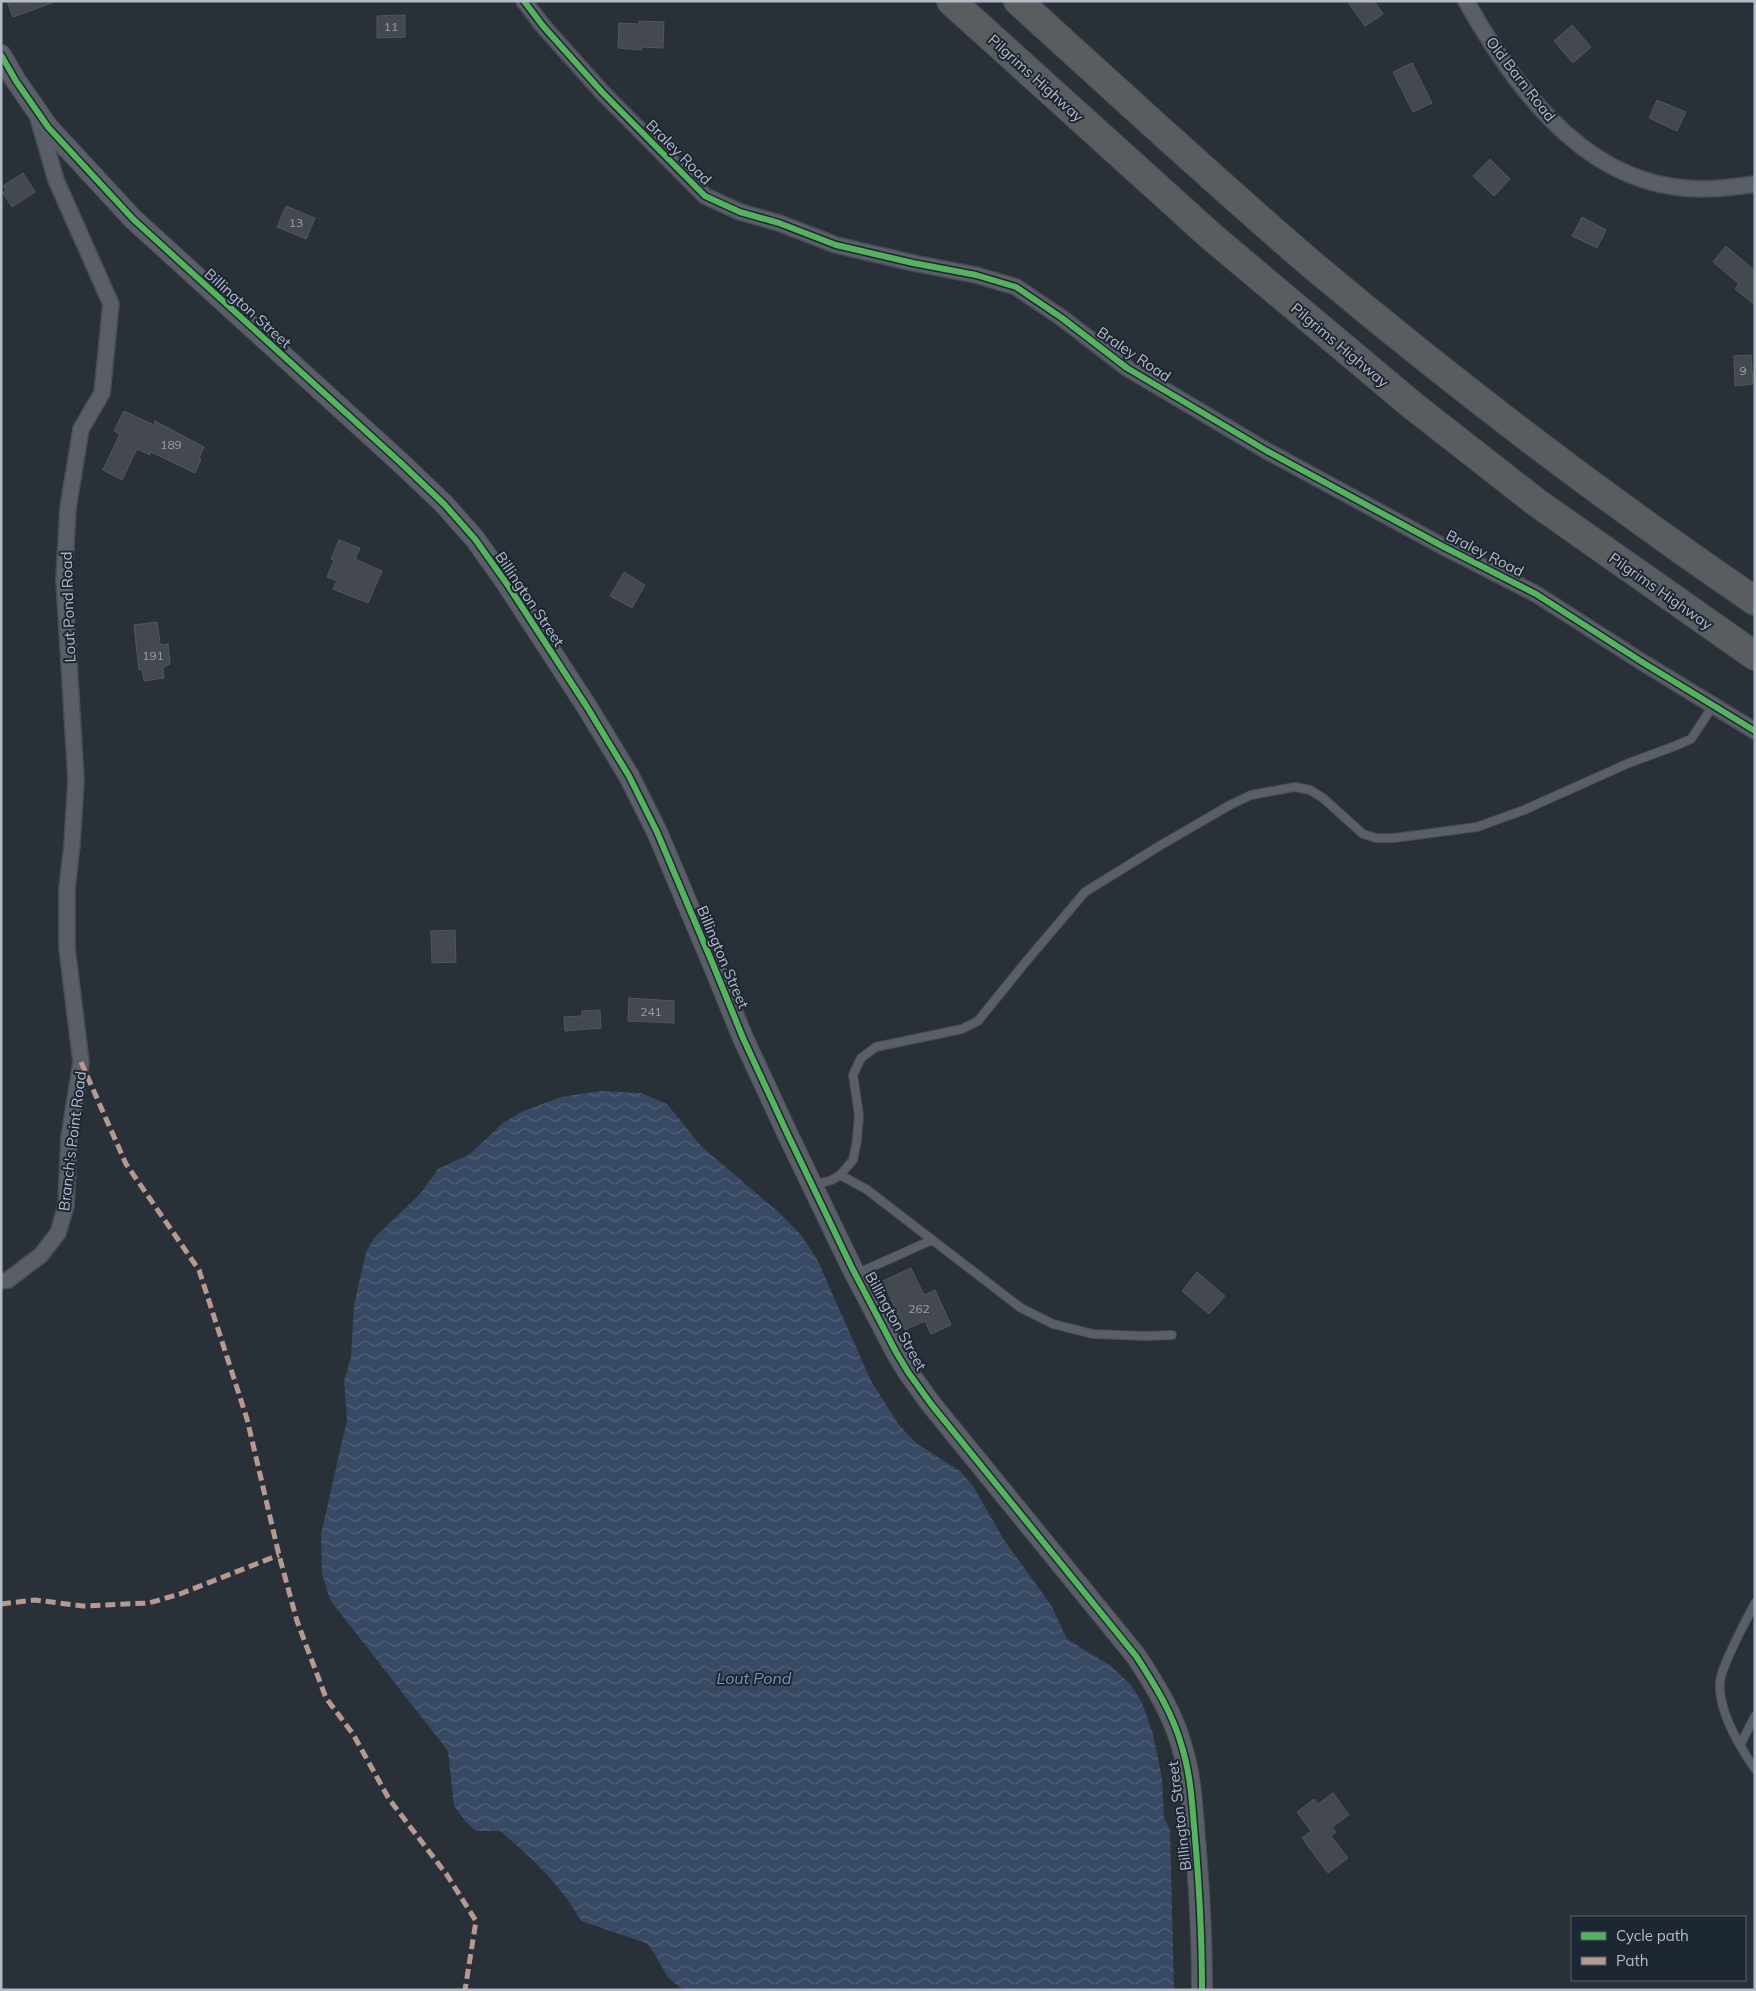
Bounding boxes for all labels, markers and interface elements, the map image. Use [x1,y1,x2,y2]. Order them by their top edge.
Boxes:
house number: 11 [384,19,398,34]
street label: Pilgrims Highway [984,30,1088,126]
street label: Old Barn Road [1482,33,1560,125]
street label: Braley Road [642,115,716,189]
house number: 13 [289,215,303,230]
street label: Billington Street [201,264,295,352]
street label: Pilgrims Highway [1287,298,1393,392]
street label: Braley Road [1094,322,1174,386]
house number: 9 [1739,363,1747,378]
house number: 189 [160,437,182,452]
street label: Braley Road [1443,525,1527,581]
street label: Billington Street [491,548,569,650]
street label: Pilgrims Highway [1606,548,1716,634]
street label: Lout Pond Road [57,551,79,663]
house number: 191 [142,648,164,663]
street label: Billington Street [693,903,753,1011]
house number: 241 [640,1004,662,1019]
street label: Branch's Point Road [54,1070,90,1212]
street label: Billington Street [861,1268,931,1374]
house number: 262 [908,1301,930,1316]
water label: Lout Pond [717,1668,792,1688]
street label: Billington Street [1163,1760,1195,1872]
legend [1571,1916,1746,1981]
text: Cycle path [1616,1926,1689,1945]
text: Path [1616,1951,1648,1970]

